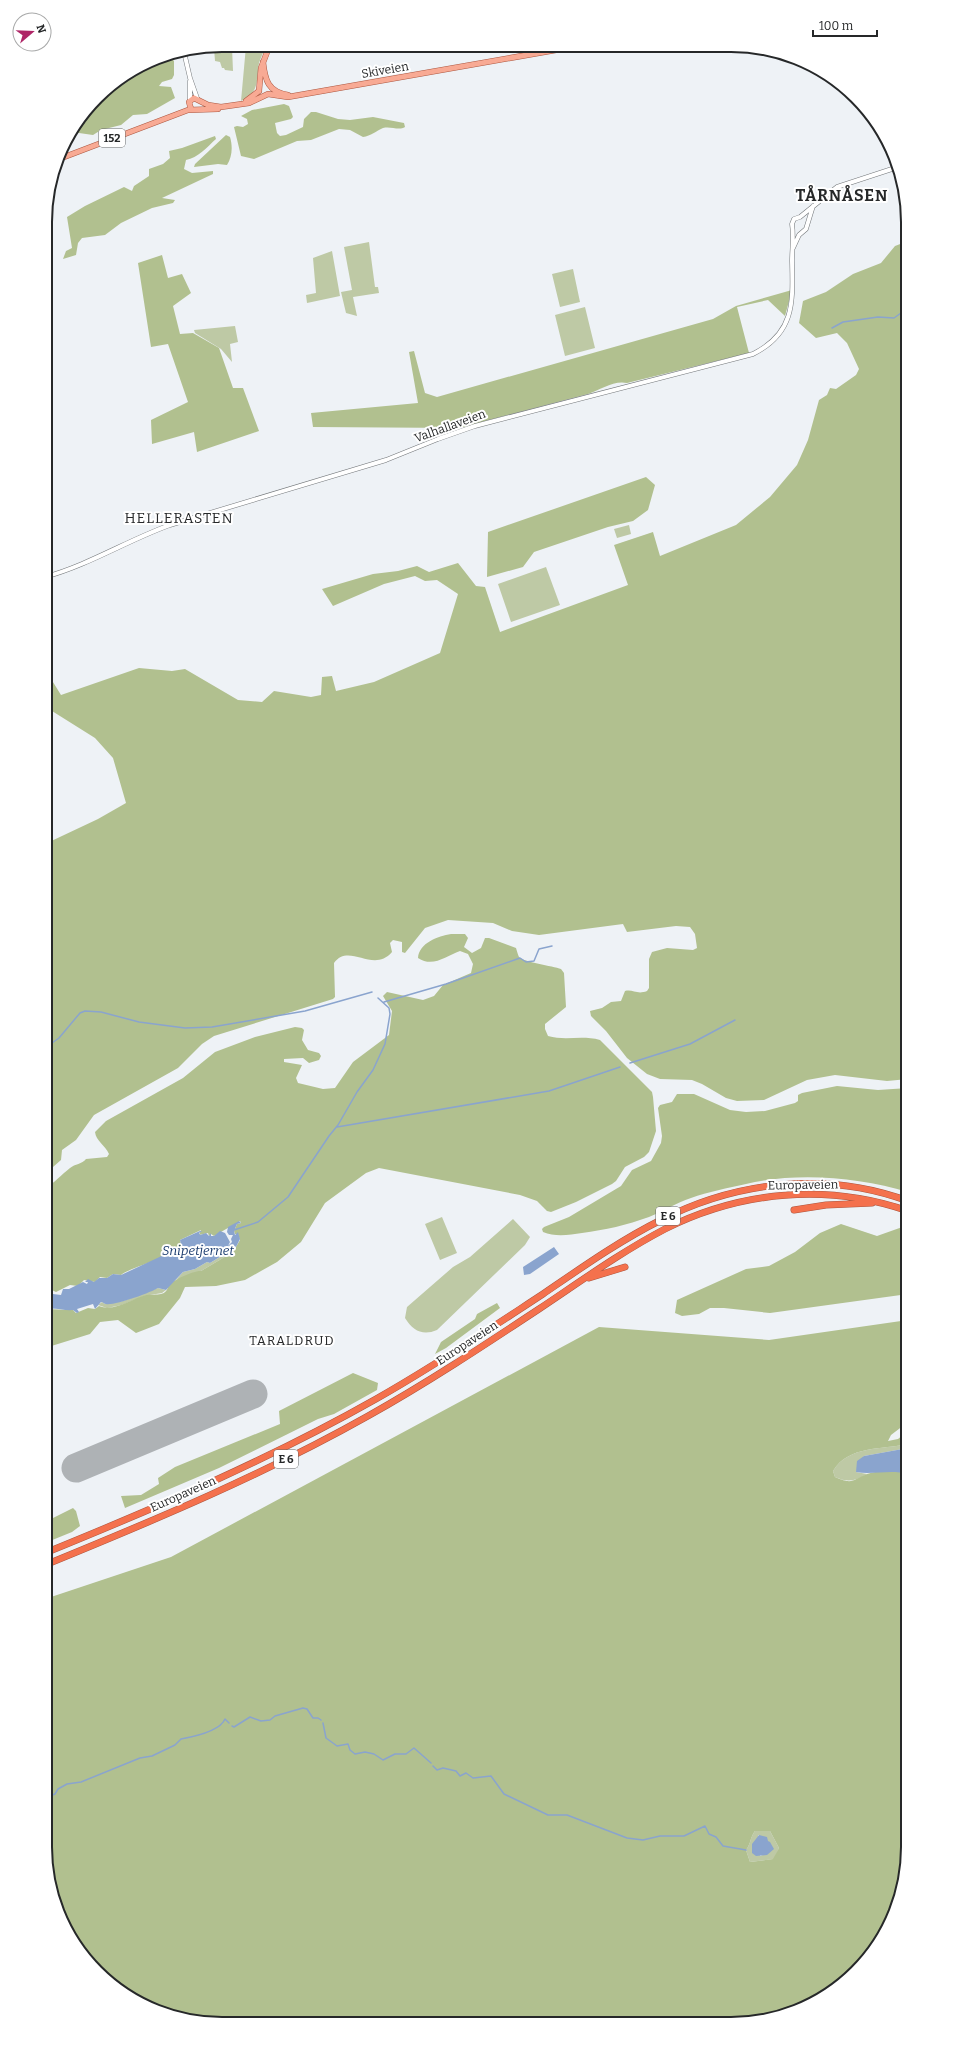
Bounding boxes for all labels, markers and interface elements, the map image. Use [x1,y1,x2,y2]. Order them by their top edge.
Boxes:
north arrow [12,12,52,52]
scale bar [813,12,877,38]
text: 100 m [819,19,854,33]
text: N [33,23,49,36]
street label: Skiveien [360,59,410,81]
road number: 152 [99,129,125,147]
district label: TÅRNÅSEN [796,185,888,205]
street label: Valhallaveien [412,406,488,445]
district label: HELLERASTEN [124,510,234,527]
street label: Europaveien [768,1177,839,1193]
road number: E 6 [656,1207,680,1225]
water label: Snipetjernet [162,1243,234,1258]
street label: Europaveien [434,1318,501,1368]
district label: TARALDRUD [249,1333,335,1348]
road number: E 6 [274,1450,298,1468]
street label: Europaveien [148,1473,218,1515]

